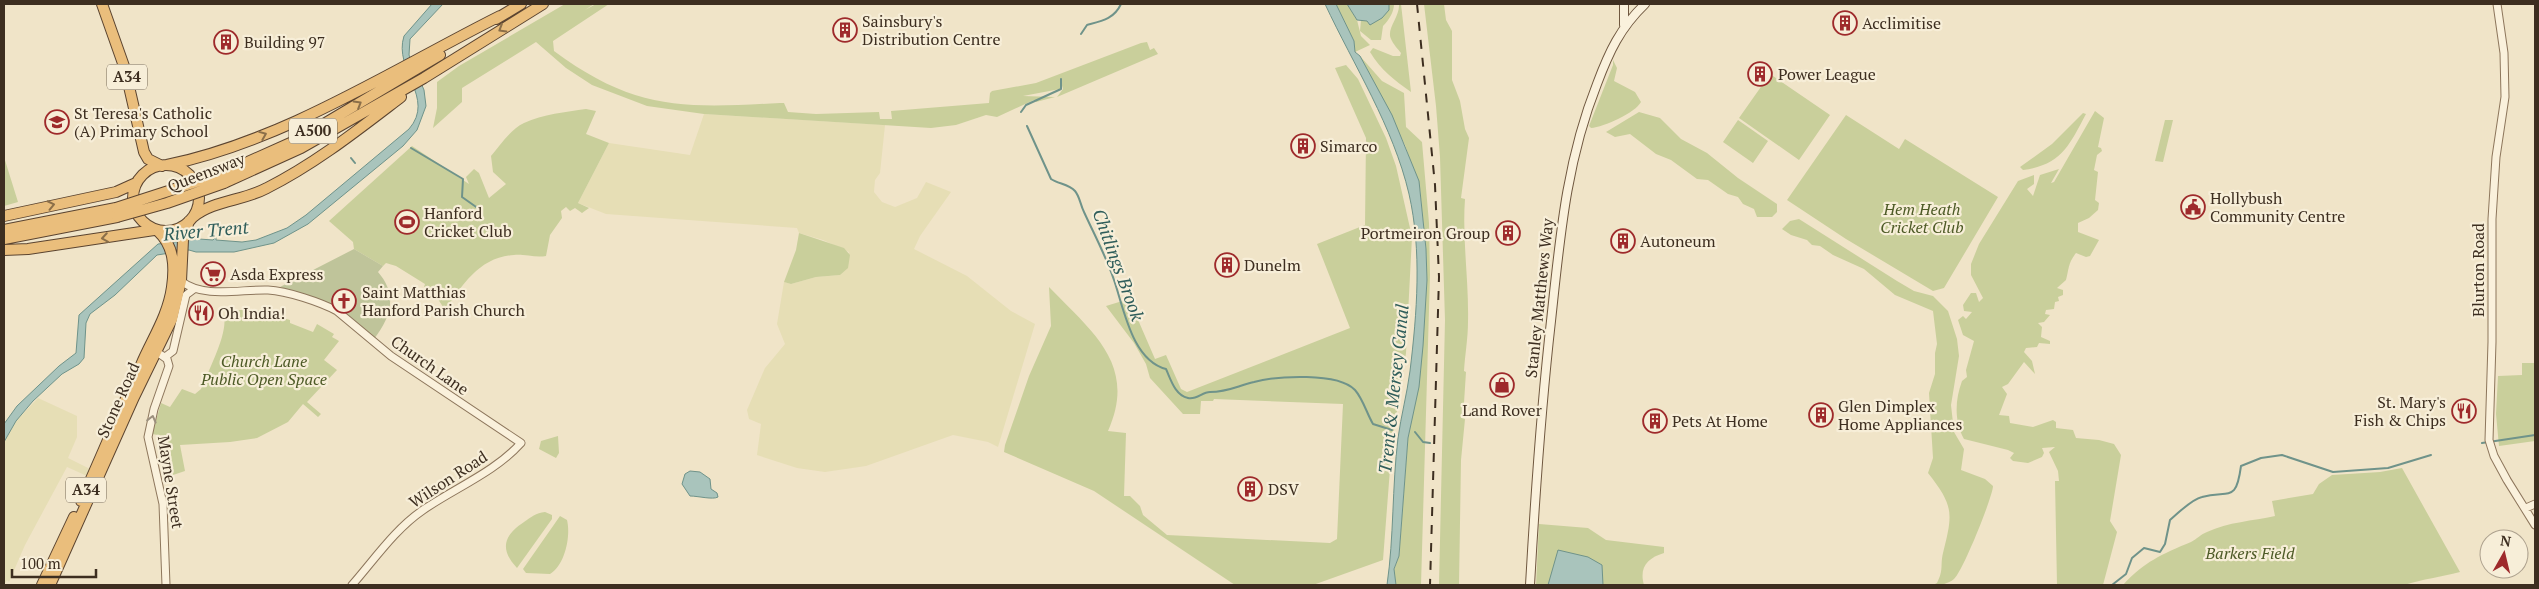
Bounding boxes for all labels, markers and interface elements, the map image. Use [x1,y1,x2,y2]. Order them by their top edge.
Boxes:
place label: Sainsbury's Distribution Centre [862,10,1000,50]
building icon: Acclimitise [1832,10,1858,36]
place label: Acclimitise [1862,12,1941,34]
building icon: Sainsbury's Distribution Centre [832,17,858,43]
one-way arrow [498,23,507,33]
building icon: Building 97 [213,29,239,55]
place label: Building 97 [244,31,325,53]
building icon: Power League [1747,61,1773,87]
place label: Power League [1778,63,1876,85]
road number: A34 [107,64,147,90]
one-way arrow [352,101,361,110]
place label: St Teresa's Catholic (A) Primary School [74,102,212,142]
school or university icon: St Teresa's Catholic (A) Primary School [44,109,70,135]
road number: A500 [289,118,337,144]
one-way arrow [258,131,267,142]
building icon: Simarco [1290,133,1316,159]
place label: Simarco [1320,135,1378,157]
street label: Queensway [164,147,249,197]
place label: Hollybush Community Centre [2210,187,2345,227]
public building icon: Hollybush Community Centre [2180,194,2206,220]
park label: Hem Heath Cricket Club [1880,198,1964,238]
one-way arrow [47,201,56,211]
place label: Hanford Cricket Club [424,202,512,242]
water label: Chitlings Brook [1088,205,1150,324]
sports icon: Hanford Cricket Club [394,209,420,235]
water label: River Trent [161,214,250,246]
street label: Stanley Matthews Way [1520,216,1558,379]
building icon: Portmeiron Group [1495,220,1521,246]
place label: Portmeiron Group [1361,222,1490,244]
street label: Blurton Road [2467,223,2489,317]
building icon: Autoneum [1610,228,1636,254]
place label: Autoneum [1640,230,1716,252]
one-way arrow [101,232,110,242]
building icon: Dunelm [1214,252,1240,278]
place label: Dunelm [1244,254,1301,276]
supermarket icon: Asda Express [200,261,226,287]
place label: Asda Express [230,263,323,285]
place label: Saint Matthias Hanford Parish Church [362,281,525,321]
church icon: Saint Matthias Hanford Parish Church [331,288,357,314]
restaurant icon: Oh India! [188,300,214,326]
place label: Oh India! [218,302,285,324]
water label: Trent & Mersey Canal [1372,303,1414,475]
street label: Church Lane [387,330,473,400]
park label: Church Lane Public Open Space [200,350,327,390]
street label: Stone Road [92,359,144,441]
shop icon: Land Rover [1489,372,1515,398]
place label: St. Mary's Fish & Chips [2354,391,2446,431]
place label: Glen Dimplex Home Appliances [1838,395,1962,435]
restaurant icon: St. Mary's Fish & Chips [2451,398,2477,424]
place label: Land Rover [1462,399,1543,421]
building icon: Glen Dimplex Home Appliances [1808,402,1834,428]
building icon: Pets At Home [1642,408,1668,434]
place label: Pets At Home [1672,410,1768,432]
one-way arrow [146,414,157,423]
street label: Mayne Street [153,434,189,530]
street label: Wilson Road [404,445,492,513]
building icon: DSV [1237,476,1263,502]
road number: A34 [66,478,106,502]
place label: DSV [1268,478,1299,500]
north arrow [2479,529,2529,579]
text: N [2499,530,2513,551]
park label: Barkers Field [2204,542,2295,564]
scale bar [12,546,96,578]
text: 100 m [20,553,61,573]

